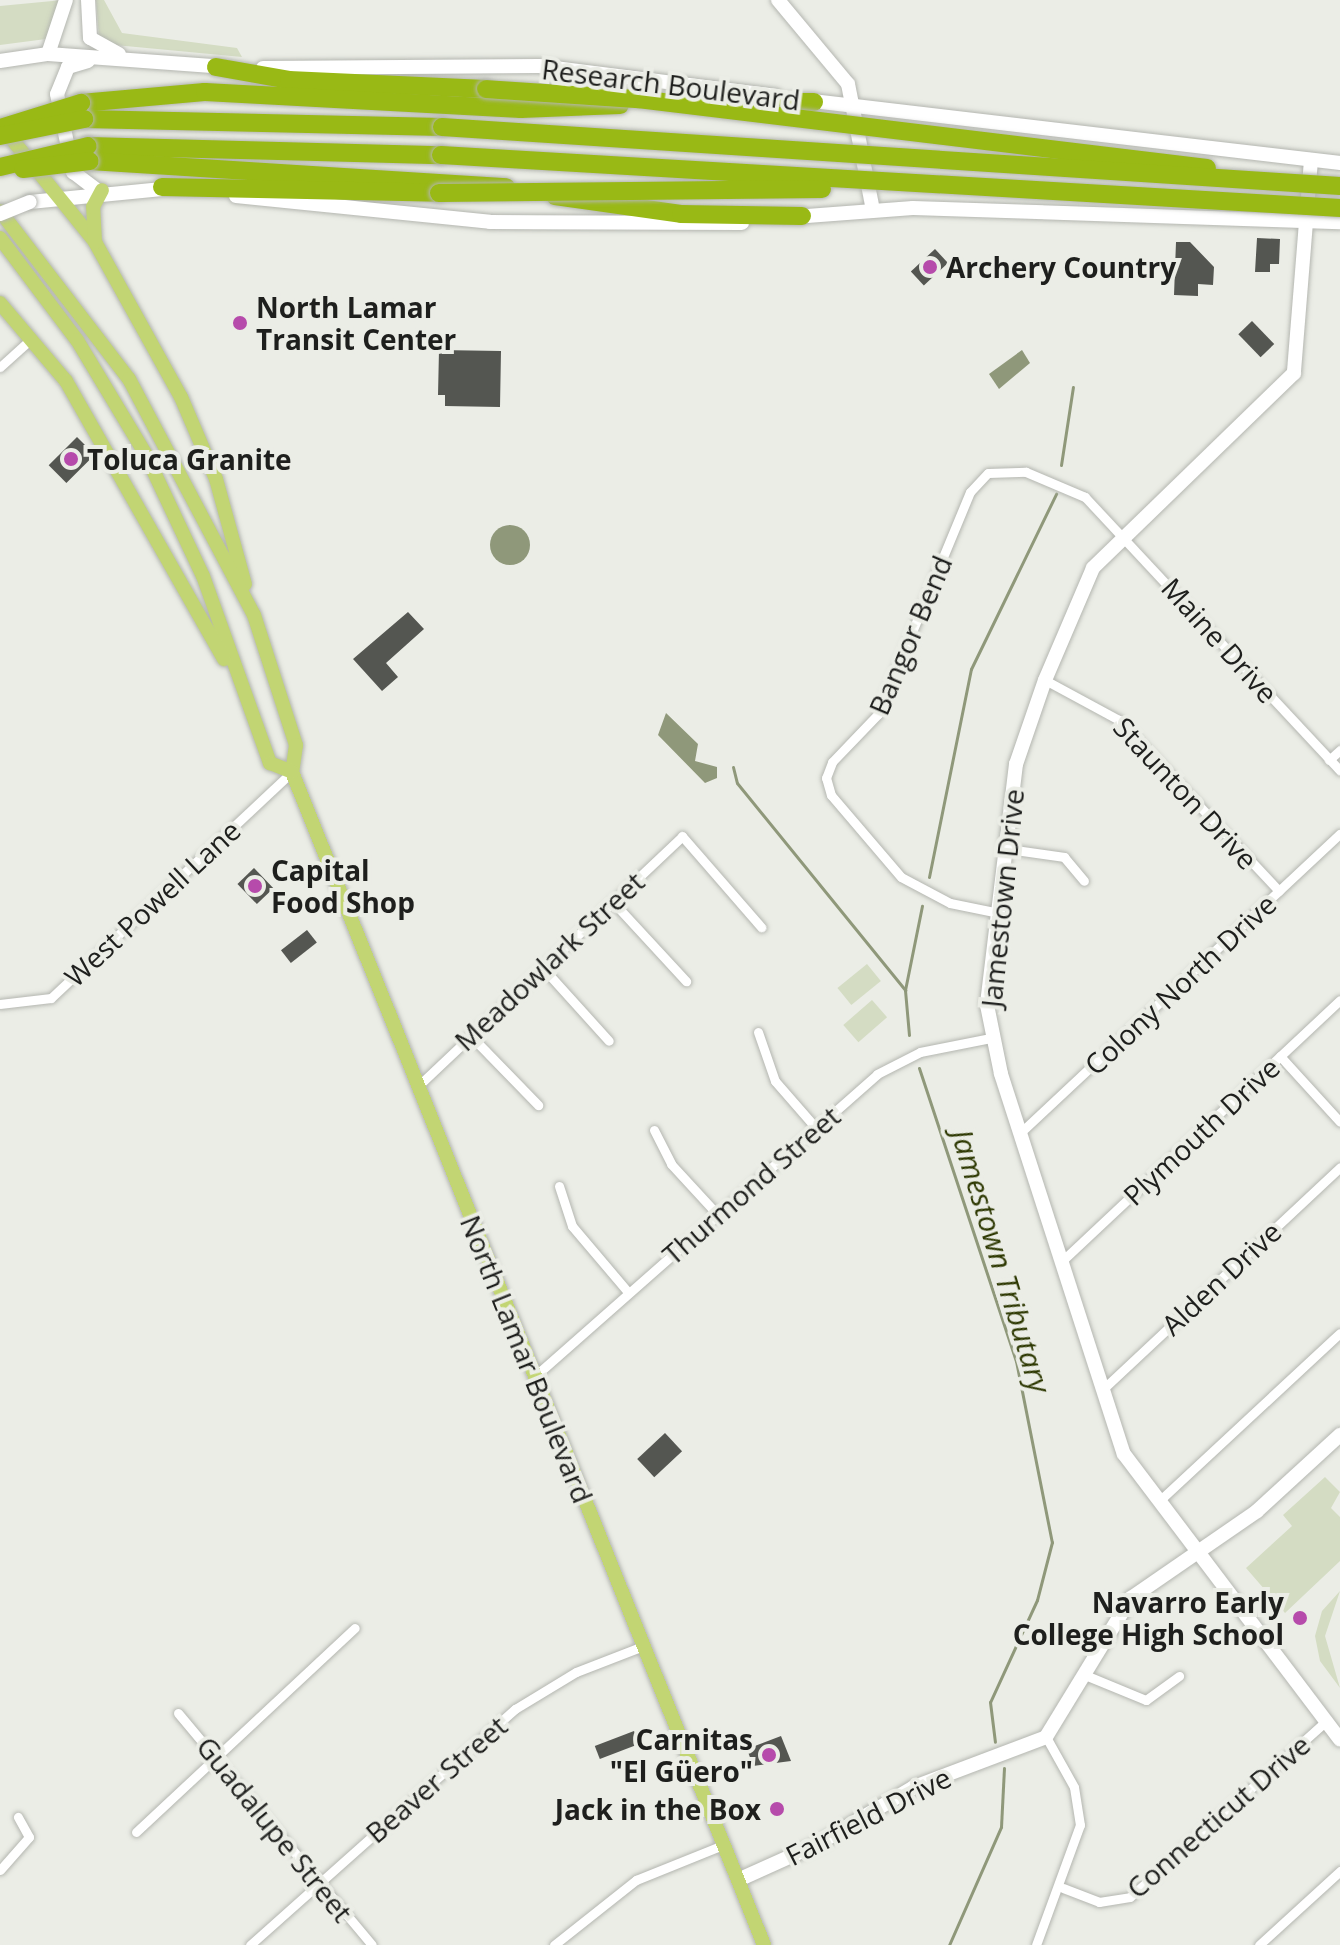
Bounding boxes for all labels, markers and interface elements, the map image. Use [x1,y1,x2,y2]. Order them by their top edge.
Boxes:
street label: Research Boulevard [540,51,802,117]
place label: Archery Country [946,250,1176,284]
marker: Archery Country [921,258,939,276]
place label: North Lamar Transit Center [256,290,456,356]
marker: North Lamar Transit Center [231,314,249,332]
place label: Toluca Granite [87,442,292,476]
marker: Toluca Granite [62,450,80,468]
street label: Bangor Bend [861,550,959,720]
street label: Maine Drive [1155,571,1285,709]
street label: Staunton Drive [1107,710,1265,876]
street label: Jamestown Drive [974,787,1030,1009]
street label: West Powell Lane [57,813,247,993]
place label: Capital Food Shop [271,853,415,919]
street label: Meadowlark Street [447,865,651,1057]
marker: Capital Food Shop [246,877,264,895]
street label: Colony North Drive [1077,887,1283,1081]
street label: Plymouth Drive [1116,1050,1286,1212]
street label: Thurmond Street [656,1099,846,1271]
water label: Jamestown Tributary [944,1125,1058,1397]
street label: North Lamar Boulevard [454,1210,600,1508]
street label: Alden Drive [1154,1214,1288,1342]
place label: Navarro Early College High School [1013,1585,1284,1651]
marker: Navarro Early College High School [1291,1609,1309,1627]
street label: Beaver Street [359,1709,513,1849]
place label: Carnitas "El Güero" [610,1722,753,1788]
street label: Connecticut Drive [1120,1727,1316,1905]
street label: Guadalupe Street [190,1730,360,1928]
marker: Carnitas "El Güero" [760,1746,778,1764]
street label: Fairfield Drive [780,1760,956,1872]
place label: Jack in the Box [555,1792,761,1826]
marker: Jack in the Box [768,1800,786,1818]

